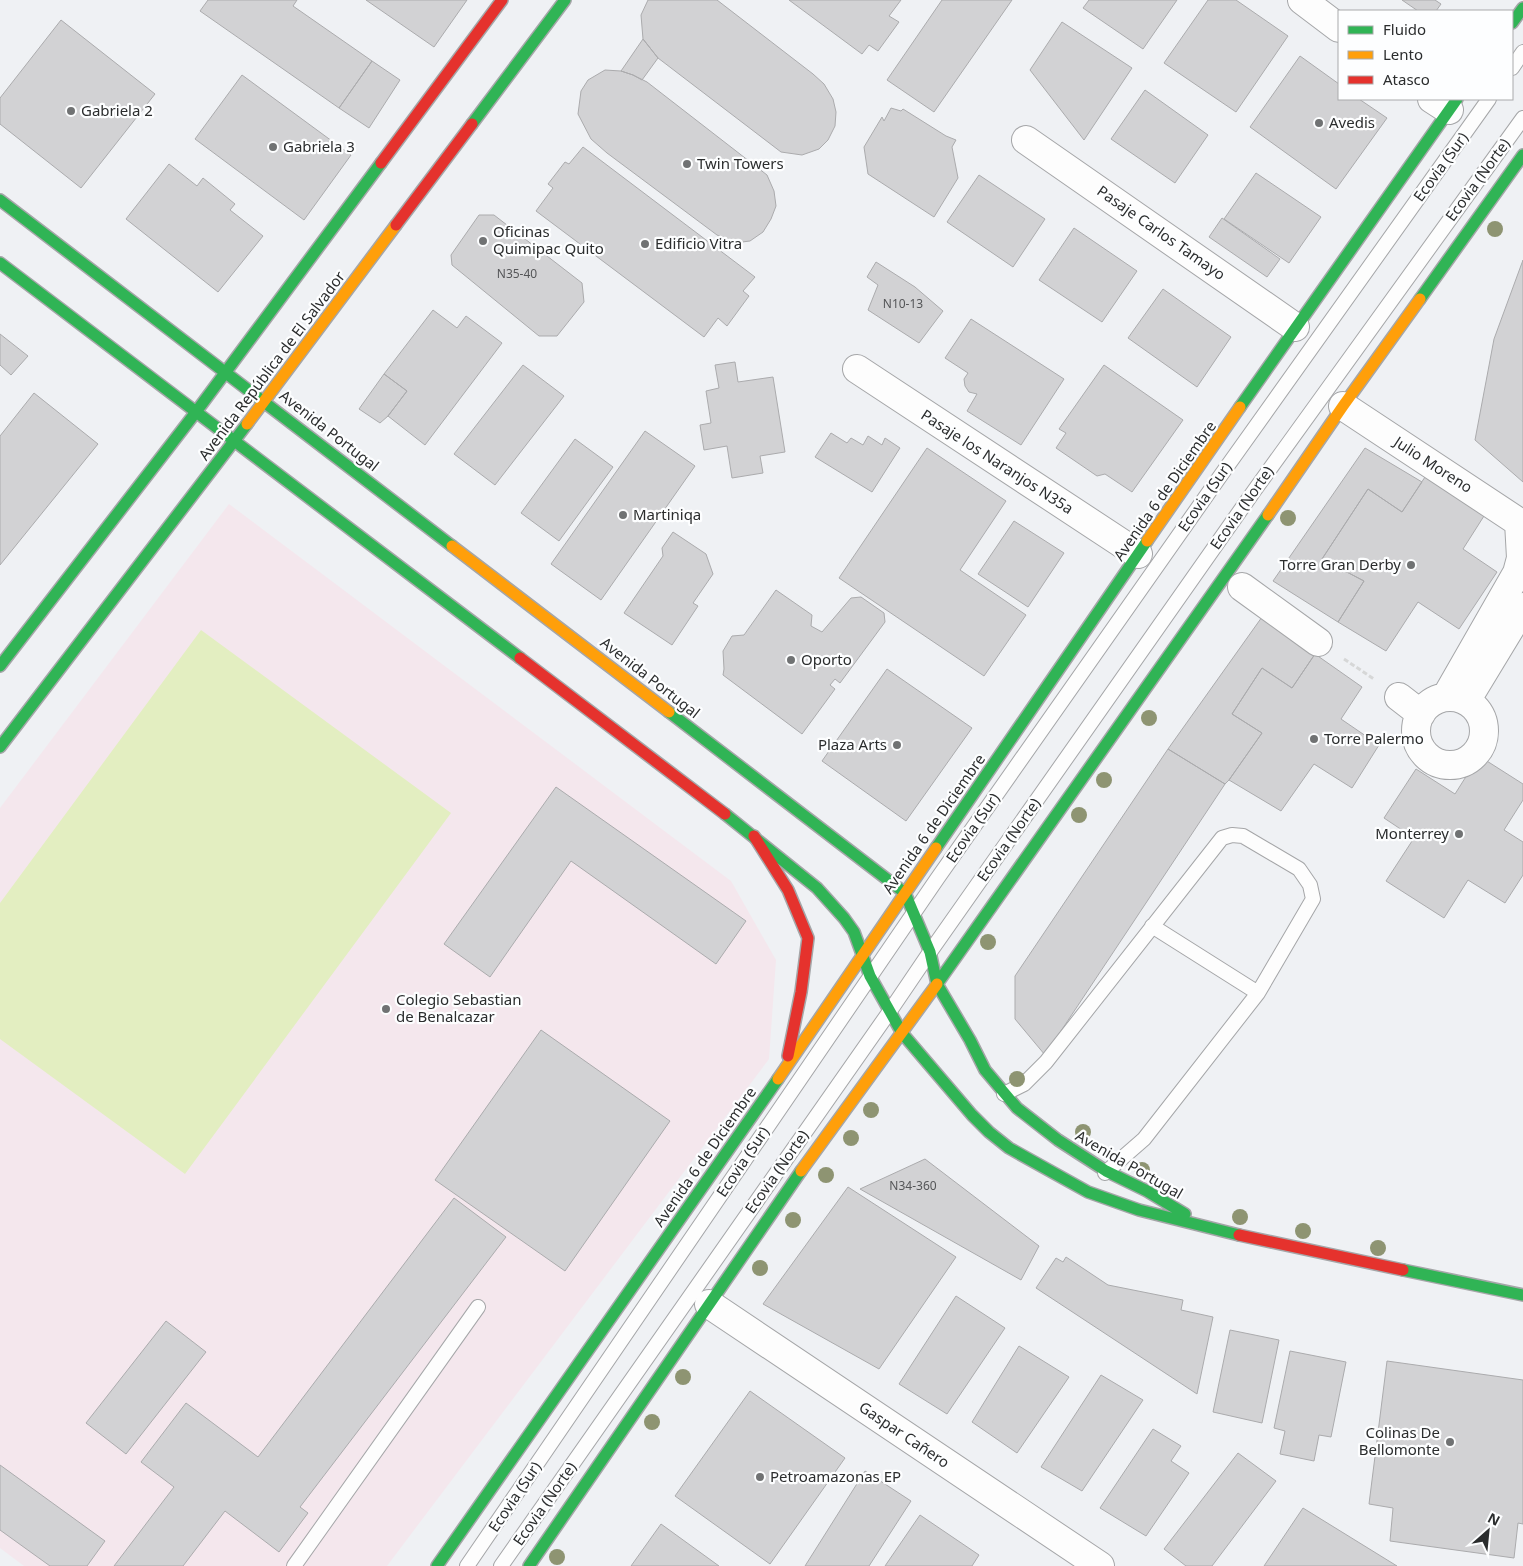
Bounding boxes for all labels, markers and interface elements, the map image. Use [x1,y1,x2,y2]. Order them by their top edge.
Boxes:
legend [1338,10,1513,100]
text: Fluido [1383,19,1426,39]
text: Lento [1383,44,1423,64]
text: Atasco [1383,69,1430,89]
place label: Gabriela 2 [81,100,153,120]
marker: Gabriela 2 [65,105,77,117]
place label: Avedis [1329,112,1375,132]
marker: Avedis [1313,117,1325,129]
street label: Ecovia (Sur) [1408,128,1472,205]
street label: Ecovia (Norte) [1440,134,1514,225]
place label: Gabriela 3 [283,136,355,156]
marker: Gabriela 3 [267,141,279,153]
place label: Twin Towers [697,153,784,173]
marker: Twin Towers [681,158,693,170]
street label: Pasaje Carlos Tamayo [1094,180,1230,284]
place label: Oficinas Quimipac Quito [493,221,604,258]
place label: Edificio Vitra [655,233,742,253]
marker: Oficinas Quimipac Quito [477,235,489,247]
marker: Edificio Vitra [639,238,651,250]
house number: N35-40 [497,265,537,282]
street label: Avenida República de El Salvador [193,267,349,464]
house number: N10-13 [883,295,923,312]
street label: Avenida Portugal [276,385,383,475]
street label: Pasaje los Naranjos N35a [918,404,1078,518]
street label: Avenida 6 de Diciembre [1108,417,1220,564]
street label: Julio Moreno [1389,430,1477,497]
street label: Ecovia (Sur) [1173,458,1236,535]
street label: Ecovia (Norte) [1205,462,1277,553]
place label: Martiniqa [633,504,701,524]
marker: Martiniqa [617,509,629,521]
place label: Torre Gran Derby [1280,554,1401,574]
marker: Torre Gran Derby [1405,559,1417,571]
street label: Avenida Portugal [597,632,704,722]
place label: Oporto [801,649,852,669]
marker: Oporto [785,654,797,666]
place label: Torre Palermo [1324,728,1424,748]
marker: Torre Palermo [1308,733,1320,745]
place label: Plaza Arts [818,734,887,754]
marker: Plaza Arts [891,739,903,751]
street label: Avenida 6 de Diciembre [877,750,989,897]
street label: Ecovia (Sur) [941,789,1004,866]
street label: Ecovia (Norte) [972,794,1044,885]
place label: Monterrey [1375,823,1449,843]
marker: Monterrey [1453,828,1465,840]
place label: Colegio Sebastian de Benalcazar [396,989,521,1026]
marker: Colegio Sebastian de Benalcazar [380,1003,392,1015]
street label: Avenida 6 de Diciembre [648,1083,760,1230]
street label: Ecovia (Sur) [711,1122,773,1201]
street label: Avenida Portugal [1072,1125,1187,1203]
street label: Ecovia (Norte) [740,1126,812,1217]
house number: N34-360 [889,1177,937,1194]
street label: Gaspar Cañero [856,1397,954,1472]
place label: Colinas De Bellomonte [1359,1422,1440,1459]
marker: Colinas De Bellomonte [1444,1436,1456,1448]
street label: Ecovia (Sur) [483,1457,545,1536]
street label: Ecovia (Norte) [508,1458,580,1549]
place label: Petroamazonas EP [770,1466,901,1486]
marker: Petroamazonas EP [754,1471,766,1483]
north arrow [1463,1506,1513,1556]
text: N [1485,1508,1504,1530]

